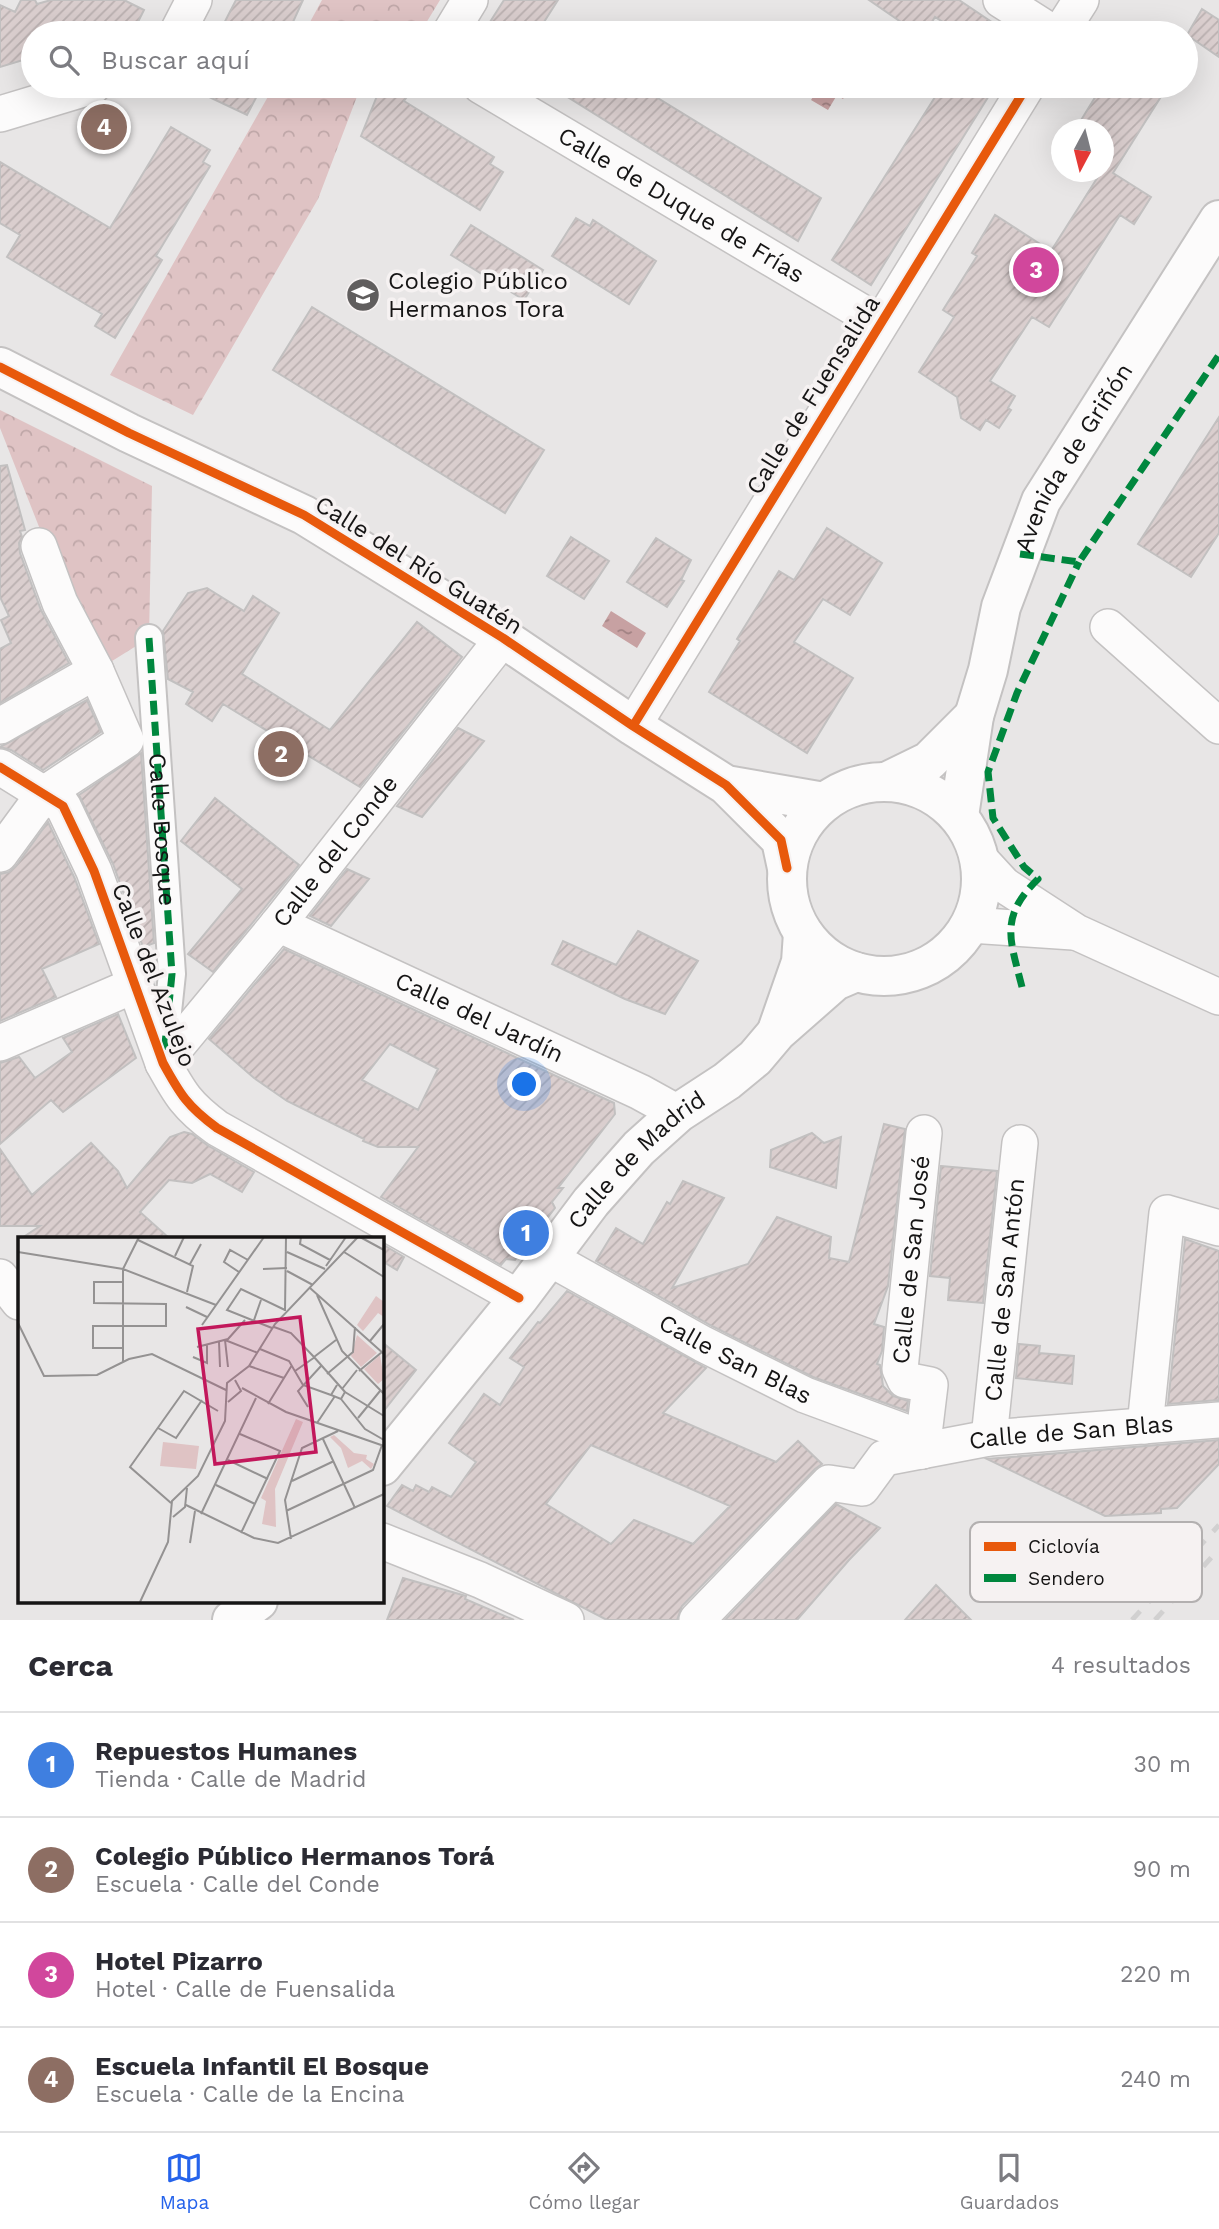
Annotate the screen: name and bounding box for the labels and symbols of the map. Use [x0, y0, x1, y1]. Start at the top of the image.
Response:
pin: 4 [81, 101, 127, 153]
north arrow [1051, 119, 1114, 182]
street label: Calle de Duque de Frías [553, 121, 809, 289]
pin: 3 [1013, 244, 1059, 296]
place label: Colegio Público Hermanos Tora [388, 267, 568, 323]
school or university icon: Colegio Público Hermanos Tora [344, 276, 382, 314]
street label: Calle de Fuensalida [740, 290, 886, 500]
street label: Avenida de Griñón [1009, 358, 1138, 556]
street label: Calle del Río Guatén [310, 490, 528, 640]
pin: 2 [258, 728, 304, 780]
street label: Calle Bosque [143, 752, 181, 907]
street label: Calle del Conde [267, 770, 403, 933]
street label: Calle del Azulejo [106, 879, 202, 1071]
street label: Calle del Jardín [391, 966, 568, 1069]
your location [507, 1067, 541, 1101]
street label: Calle de Madrid [562, 1085, 710, 1234]
street label: Calle de San José [887, 1154, 936, 1365]
street label: Calle de San Antón [979, 1177, 1030, 1403]
pin: 1 [503, 1207, 549, 1259]
inset map [18, 1237, 383, 1602]
street label: Calle San Blas [654, 1308, 816, 1410]
street label: Calle de San Blas [967, 1410, 1174, 1456]
legend [970, 1522, 1202, 1602]
text: Ciclovía [1028, 1535, 1100, 1558]
text: Sendero [1028, 1567, 1105, 1590]

